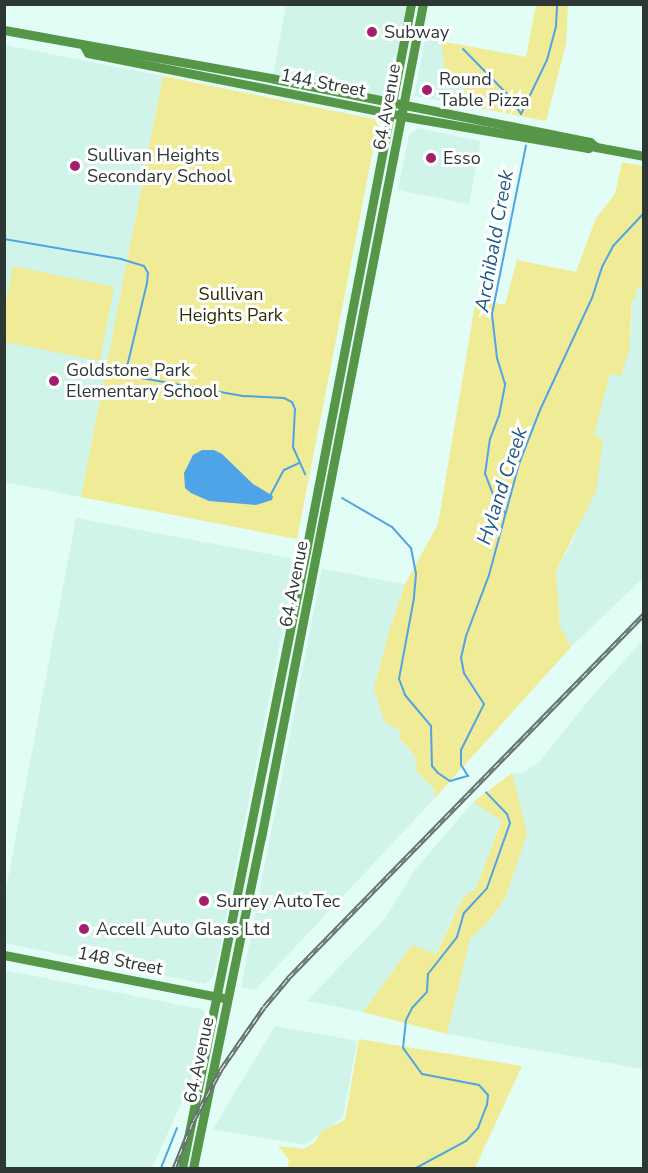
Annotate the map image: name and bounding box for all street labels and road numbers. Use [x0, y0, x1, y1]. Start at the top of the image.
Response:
street label: 64 Avenue [369, 62, 405, 152]
street label: 144 Street [279, 64, 367, 102]
street label: 64 Avenue [275, 539, 313, 629]
street label: 148 Street [76, 942, 164, 980]
street label: 64 Avenue [179, 1015, 219, 1105]

